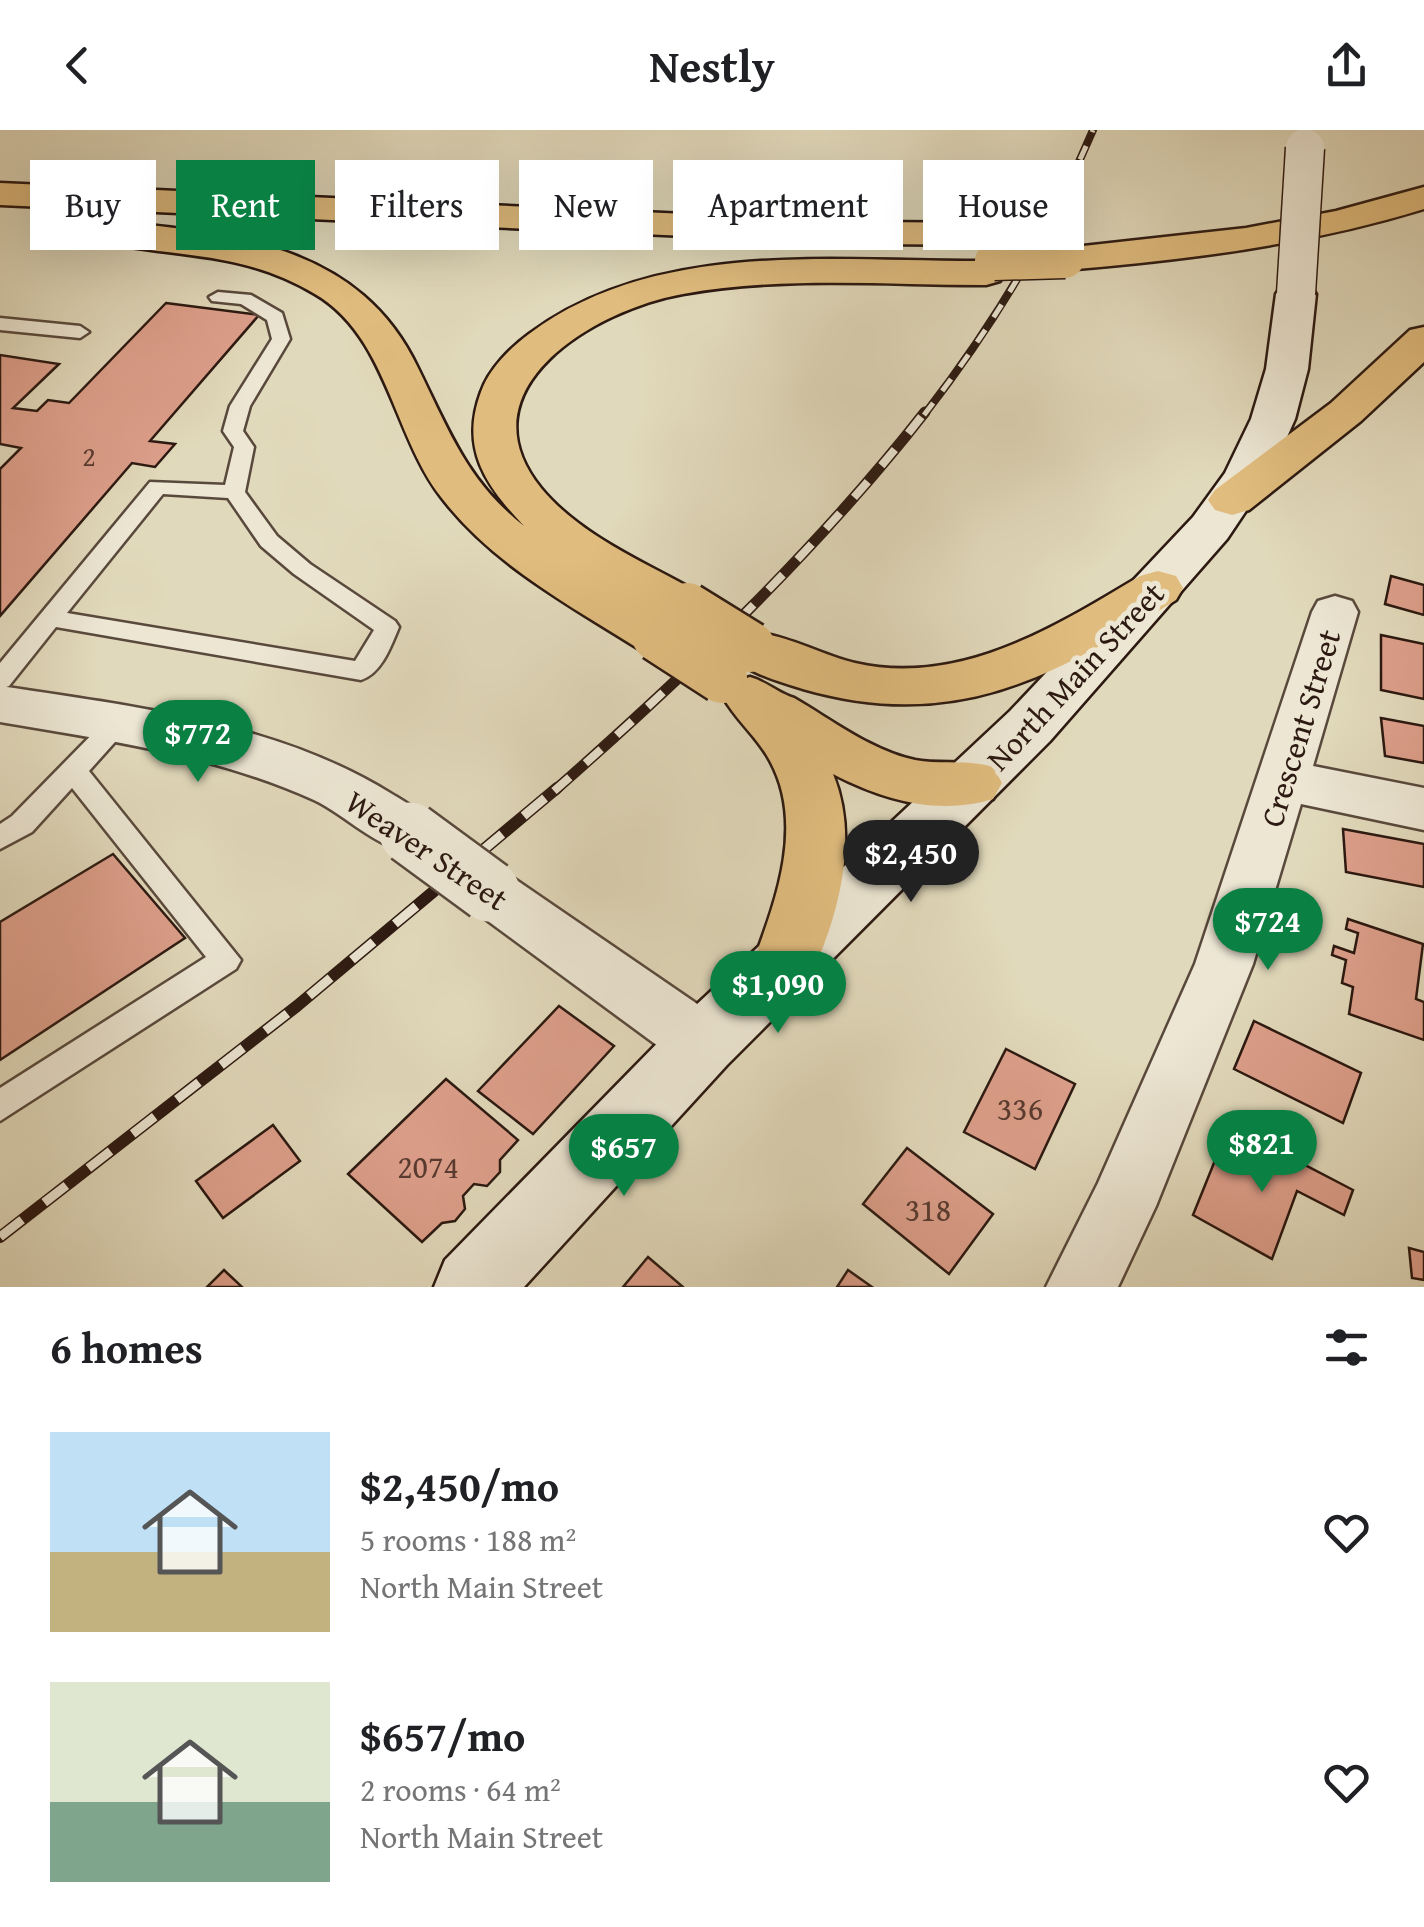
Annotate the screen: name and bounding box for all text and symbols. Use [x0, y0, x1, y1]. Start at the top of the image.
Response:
text: Nestly [649, 33, 775, 98]
icon: back [50, 38, 105, 93]
icon: share [1319, 38, 1374, 93]
chip: Buy [30, 160, 156, 250]
chip: Rent [176, 160, 315, 250]
chip: Filters [335, 160, 499, 250]
chip: New [519, 160, 653, 250]
chip: Apartment [673, 160, 903, 250]
chip: House [923, 160, 1084, 250]
house number: 2 [82, 435, 96, 476]
street label: North Main Street [975, 571, 1175, 781]
street label: Crescent Street [1248, 623, 1352, 833]
pin: $772 [139, 700, 257, 785]
text: $772 [165, 709, 231, 756]
street label: Weaver Street [336, 778, 518, 922]
pin: $2,450 [830, 820, 992, 905]
text: $2,450 [865, 829, 957, 876]
pin: $724 [1209, 888, 1327, 973]
text: $724 [1235, 897, 1301, 944]
pin: $1,090 [697, 951, 859, 1036]
text: $1,090 [732, 960, 824, 1007]
house number: 336 [997, 1085, 1043, 1132]
pin: $821 [1203, 1110, 1321, 1195]
pin: $657 [565, 1114, 683, 1199]
text: $821 [1229, 1119, 1295, 1166]
text: $657 [591, 1123, 657, 1170]
house number: 2074 [397, 1143, 459, 1190]
house number: 318 [905, 1186, 951, 1233]
text: 6 homes [50, 1317, 203, 1378]
icon: filters [1319, 1320, 1374, 1375]
text: $2,450/mo [360, 1455, 559, 1516]
icon: home [130, 1472, 250, 1592]
icon: heart [1319, 1505, 1374, 1560]
text: 5 rooms · 188 m² [360, 1516, 576, 1563]
text: North Main Street [360, 1563, 603, 1610]
text: $657/mo [360, 1705, 525, 1766]
icon: home [130, 1722, 250, 1842]
icon: heart [1319, 1755, 1374, 1810]
text: 2 rooms · 64 m² [360, 1766, 561, 1813]
text: North Main Street [360, 1813, 603, 1860]

